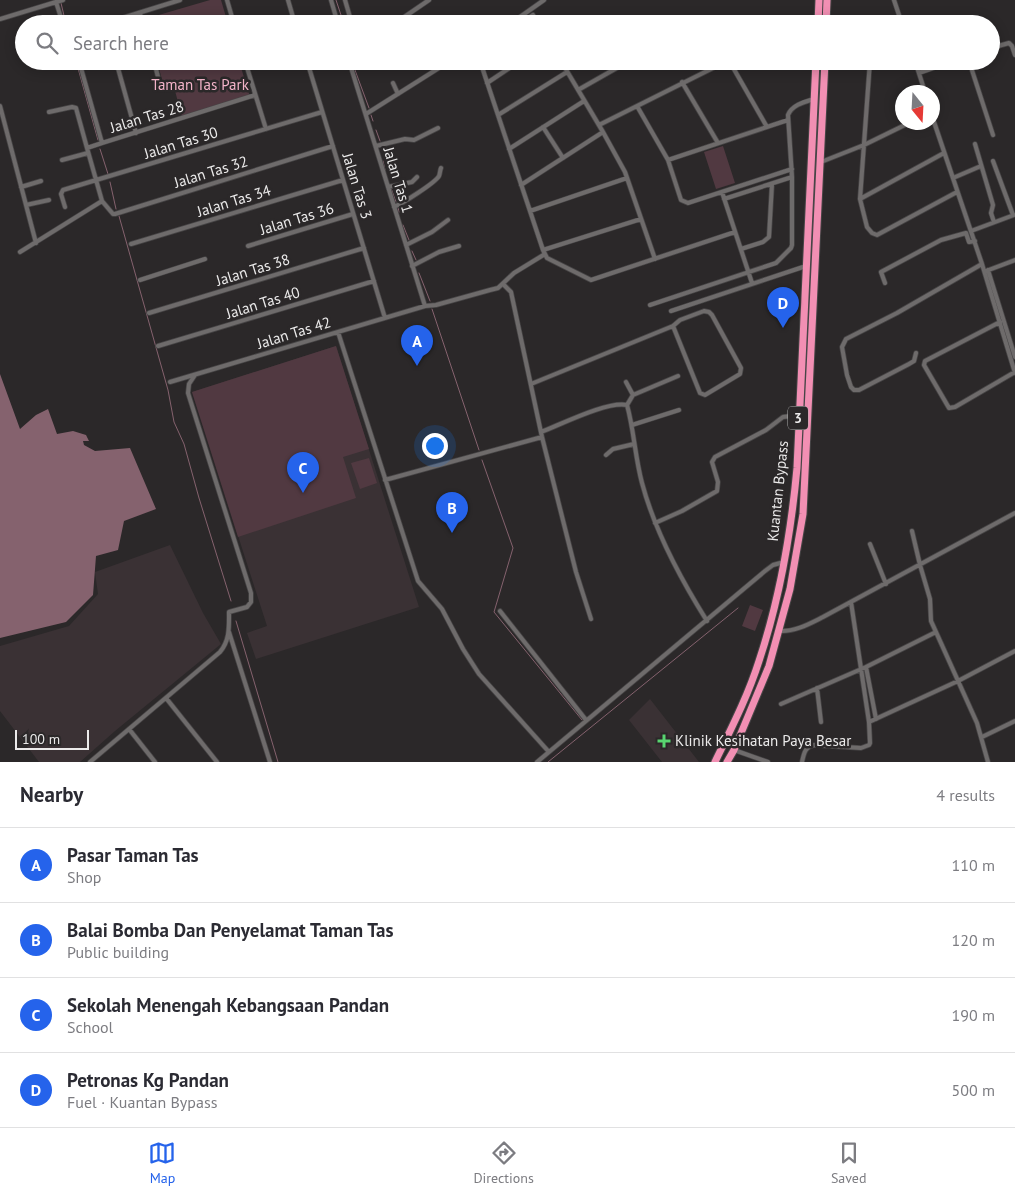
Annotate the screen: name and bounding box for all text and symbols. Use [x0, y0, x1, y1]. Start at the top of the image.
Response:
search box [15, 15, 1000, 70]
icon: search [33, 29, 61, 57]
text: Search here [73, 31, 169, 55]
park label: Taman Tas Park [151, 75, 250, 94]
north arrow [895, 85, 940, 130]
street label: Jalan Tas 28 [107, 96, 186, 137]
street label: Jalan Tas 30 [141, 122, 220, 163]
street label: Jalan Tas 1 [379, 144, 418, 215]
street label: Jalan Tas 3 [338, 150, 377, 221]
street label: Jalan Tas 32 [171, 151, 250, 192]
street label: Jalan Tas 34 [194, 180, 273, 221]
street label: Jalan Tas 36 [257, 198, 336, 239]
street label: Jalan Tas 38 [213, 249, 292, 290]
street label: Jalan Tas 40 [223, 282, 302, 323]
pin: D [767, 287, 799, 328]
street label: Jalan Tas 42 [254, 312, 333, 353]
pin: A [401, 325, 433, 366]
road number: 3 [788, 406, 808, 429]
your location [422, 433, 448, 459]
street label: Kuantan Bypass [763, 440, 792, 542]
pin: C [287, 452, 319, 493]
pin: B [436, 492, 468, 533]
scale bar [15, 727, 89, 750]
text: 100 m [22, 730, 60, 748]
place label: Klinik Kesihatan Paya Besar [675, 731, 851, 750]
marker: Klinik Kesihatan Paya Besar [657, 734, 671, 748]
text: Nearby [20, 781, 83, 808]
text: 4 results [936, 785, 995, 805]
text: Pasar Taman Tas [67, 843, 199, 867]
text: A [31, 855, 41, 875]
text: 110 m [952, 855, 995, 875]
text: Shop [67, 867, 101, 887]
text: Balai Bomba Dan Penyelamat Taman Tas [67, 918, 394, 942]
text: B [31, 930, 41, 950]
text: 120 m [952, 930, 995, 950]
text: Public building [67, 942, 169, 962]
text: Sekolah Menengah Kebangsaan Pandan [67, 993, 389, 1017]
text: C [32, 1005, 40, 1025]
text: 190 m [952, 1005, 995, 1025]
text: School [67, 1017, 113, 1037]
text: Petronas Kg Pandan [67, 1068, 229, 1092]
text: D [31, 1080, 41, 1100]
text: 500 m [952, 1080, 995, 1100]
text: Fuel · Kuantan Bypass [67, 1092, 217, 1112]
tab: Map [148, 1139, 176, 1187]
tab: Directions [473, 1139, 534, 1187]
tab: Saved [831, 1139, 867, 1187]

